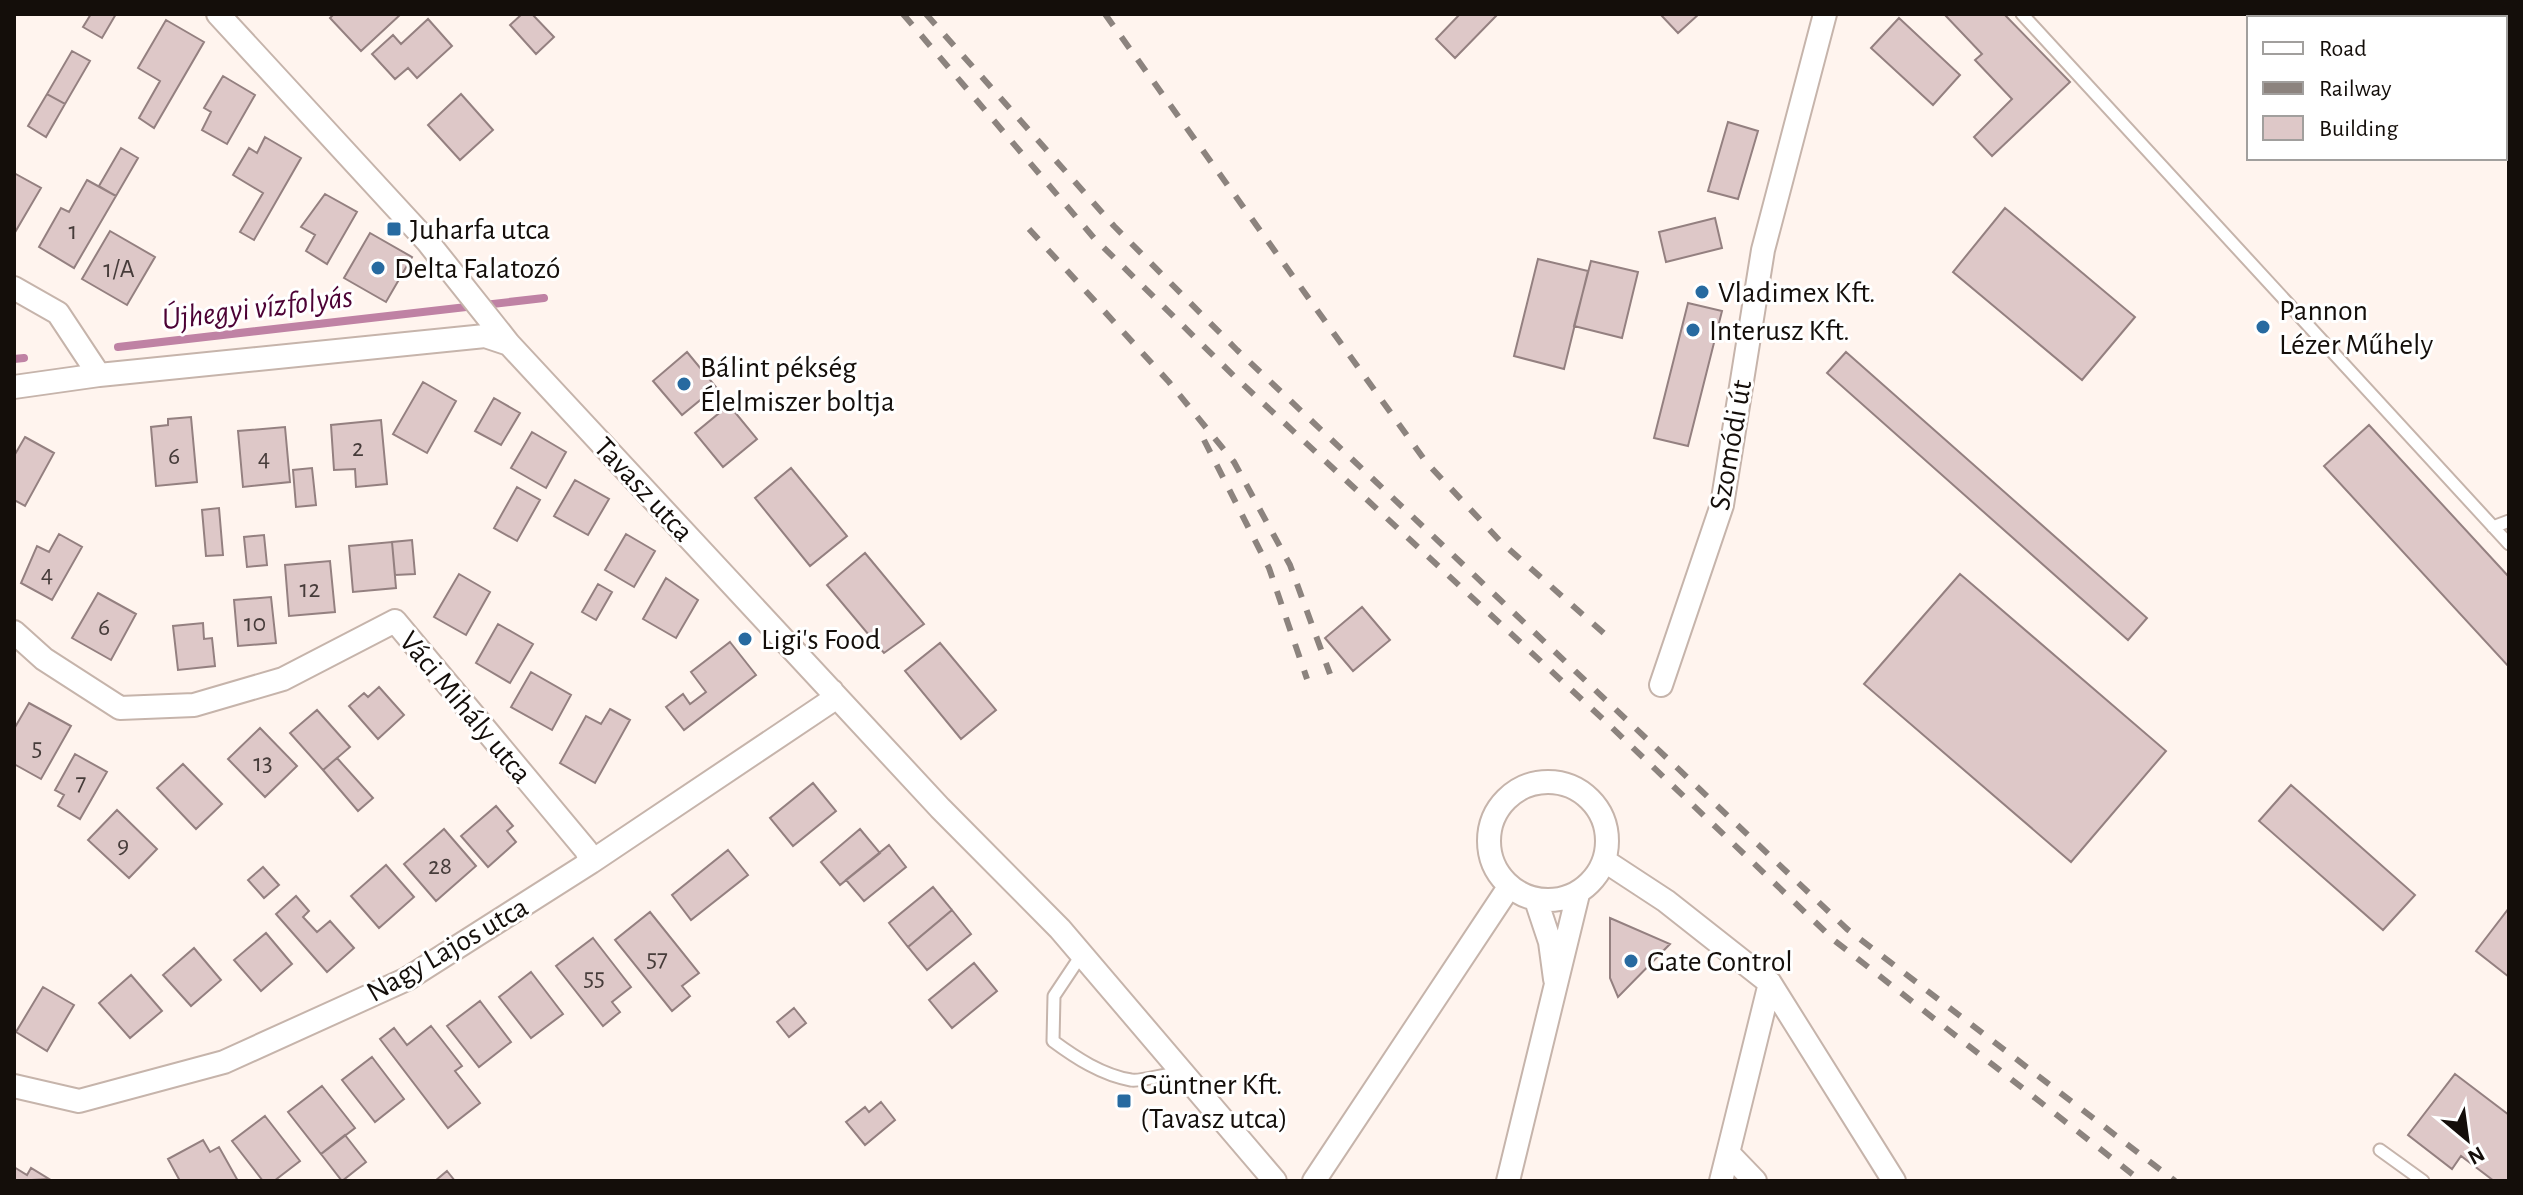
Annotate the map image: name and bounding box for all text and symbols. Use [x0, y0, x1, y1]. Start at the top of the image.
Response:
legend [2247, 16, 2507, 160]
text: Road [2319, 37, 2367, 61]
text: Railway [2319, 77, 2391, 101]
text: Building [2319, 117, 2398, 141]
place label: Juharfa utca [410, 215, 550, 245]
house number: 1 [69, 218, 77, 244]
marker: Juharfa utca [385, 220, 403, 238]
place label: Delta Falatozó [394, 254, 560, 284]
house number: 1/A [103, 256, 135, 282]
marker: Delta Falatozó [369, 259, 387, 277]
water label: Újhegyi vízfolyás [160, 277, 354, 336]
place label: Vladimex Kft. [1718, 278, 1876, 308]
marker: Vladimex Kft. [1693, 283, 1711, 301]
place label: Pannon Lézer Műhely [2279, 296, 2433, 360]
place label: Interusz Kft. [1709, 316, 1850, 346]
marker: Pannon Lézer Műhely [2254, 318, 2272, 336]
marker: Interusz Kft. [1684, 321, 1702, 339]
place label: Bálint pékség Élelmiszer boltja [700, 353, 895, 417]
marker: Bálint pékség Élelmiszer boltja [675, 375, 693, 393]
street label: Szomódi út [1705, 377, 1757, 513]
street label: Tavasz utca [588, 432, 699, 548]
house number: 2 [352, 435, 364, 461]
house number: 6 [168, 443, 180, 469]
house number: 4 [258, 445, 270, 471]
house number: 4 [41, 561, 53, 587]
house number: 12 [300, 576, 321, 602]
house number: 10 [244, 610, 266, 636]
house number: 6 [98, 614, 110, 640]
place label: Ligi's Food [761, 625, 881, 655]
street label: Váci Mihály utca [393, 626, 537, 789]
marker: Ligi's Food [736, 630, 754, 648]
house number: 5 [32, 734, 42, 760]
house number: 13 [253, 750, 273, 776]
house number: 7 [76, 769, 87, 795]
house number: 9 [117, 832, 129, 858]
house number: 28 [428, 853, 452, 879]
street label: Nagy Lajos utca [362, 892, 533, 1008]
house number: 57 [646, 945, 668, 971]
place label: Gate Control [1647, 947, 1793, 977]
marker: Gate Control [1622, 952, 1640, 970]
house number: 55 [583, 964, 605, 990]
place label: Güntner Kft. (Tavasz utca) [1140, 1070, 1288, 1134]
marker: Güntner Kft. (Tavasz utca) [1115, 1092, 1133, 1110]
north arrow [2427, 1099, 2507, 1179]
text: N [2464, 1142, 2488, 1169]

